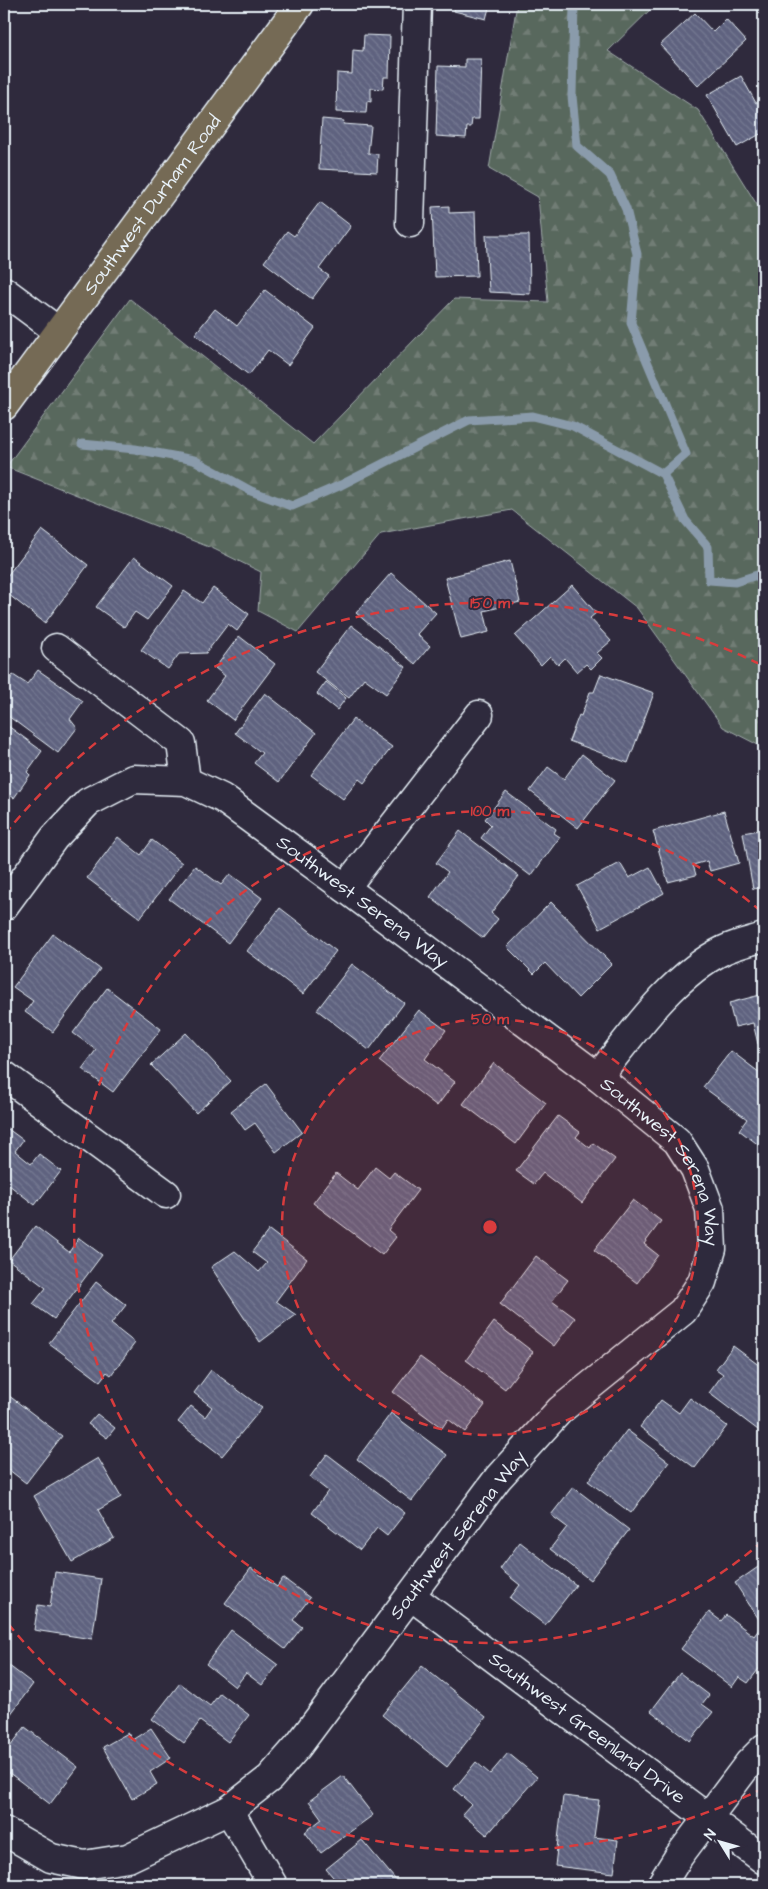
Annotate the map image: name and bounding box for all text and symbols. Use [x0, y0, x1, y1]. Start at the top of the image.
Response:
street label: Southwest Durham Road [77, 109, 228, 300]
text: 150 m [470, 593, 510, 614]
text: 100 m [471, 801, 510, 822]
street label: Southwest Serena Way [271, 829, 455, 976]
text: 50 m [471, 1009, 509, 1030]
street label: Southwest Serena Way [594, 1071, 725, 1247]
centre of rings [481, 1218, 499, 1236]
street label: Southwest Serena Way [383, 1444, 534, 1626]
street label: Southwest Greenland Drive [483, 1645, 691, 1810]
north arrow [696, 1816, 746, 1866]
text: N [700, 1825, 721, 1844]

